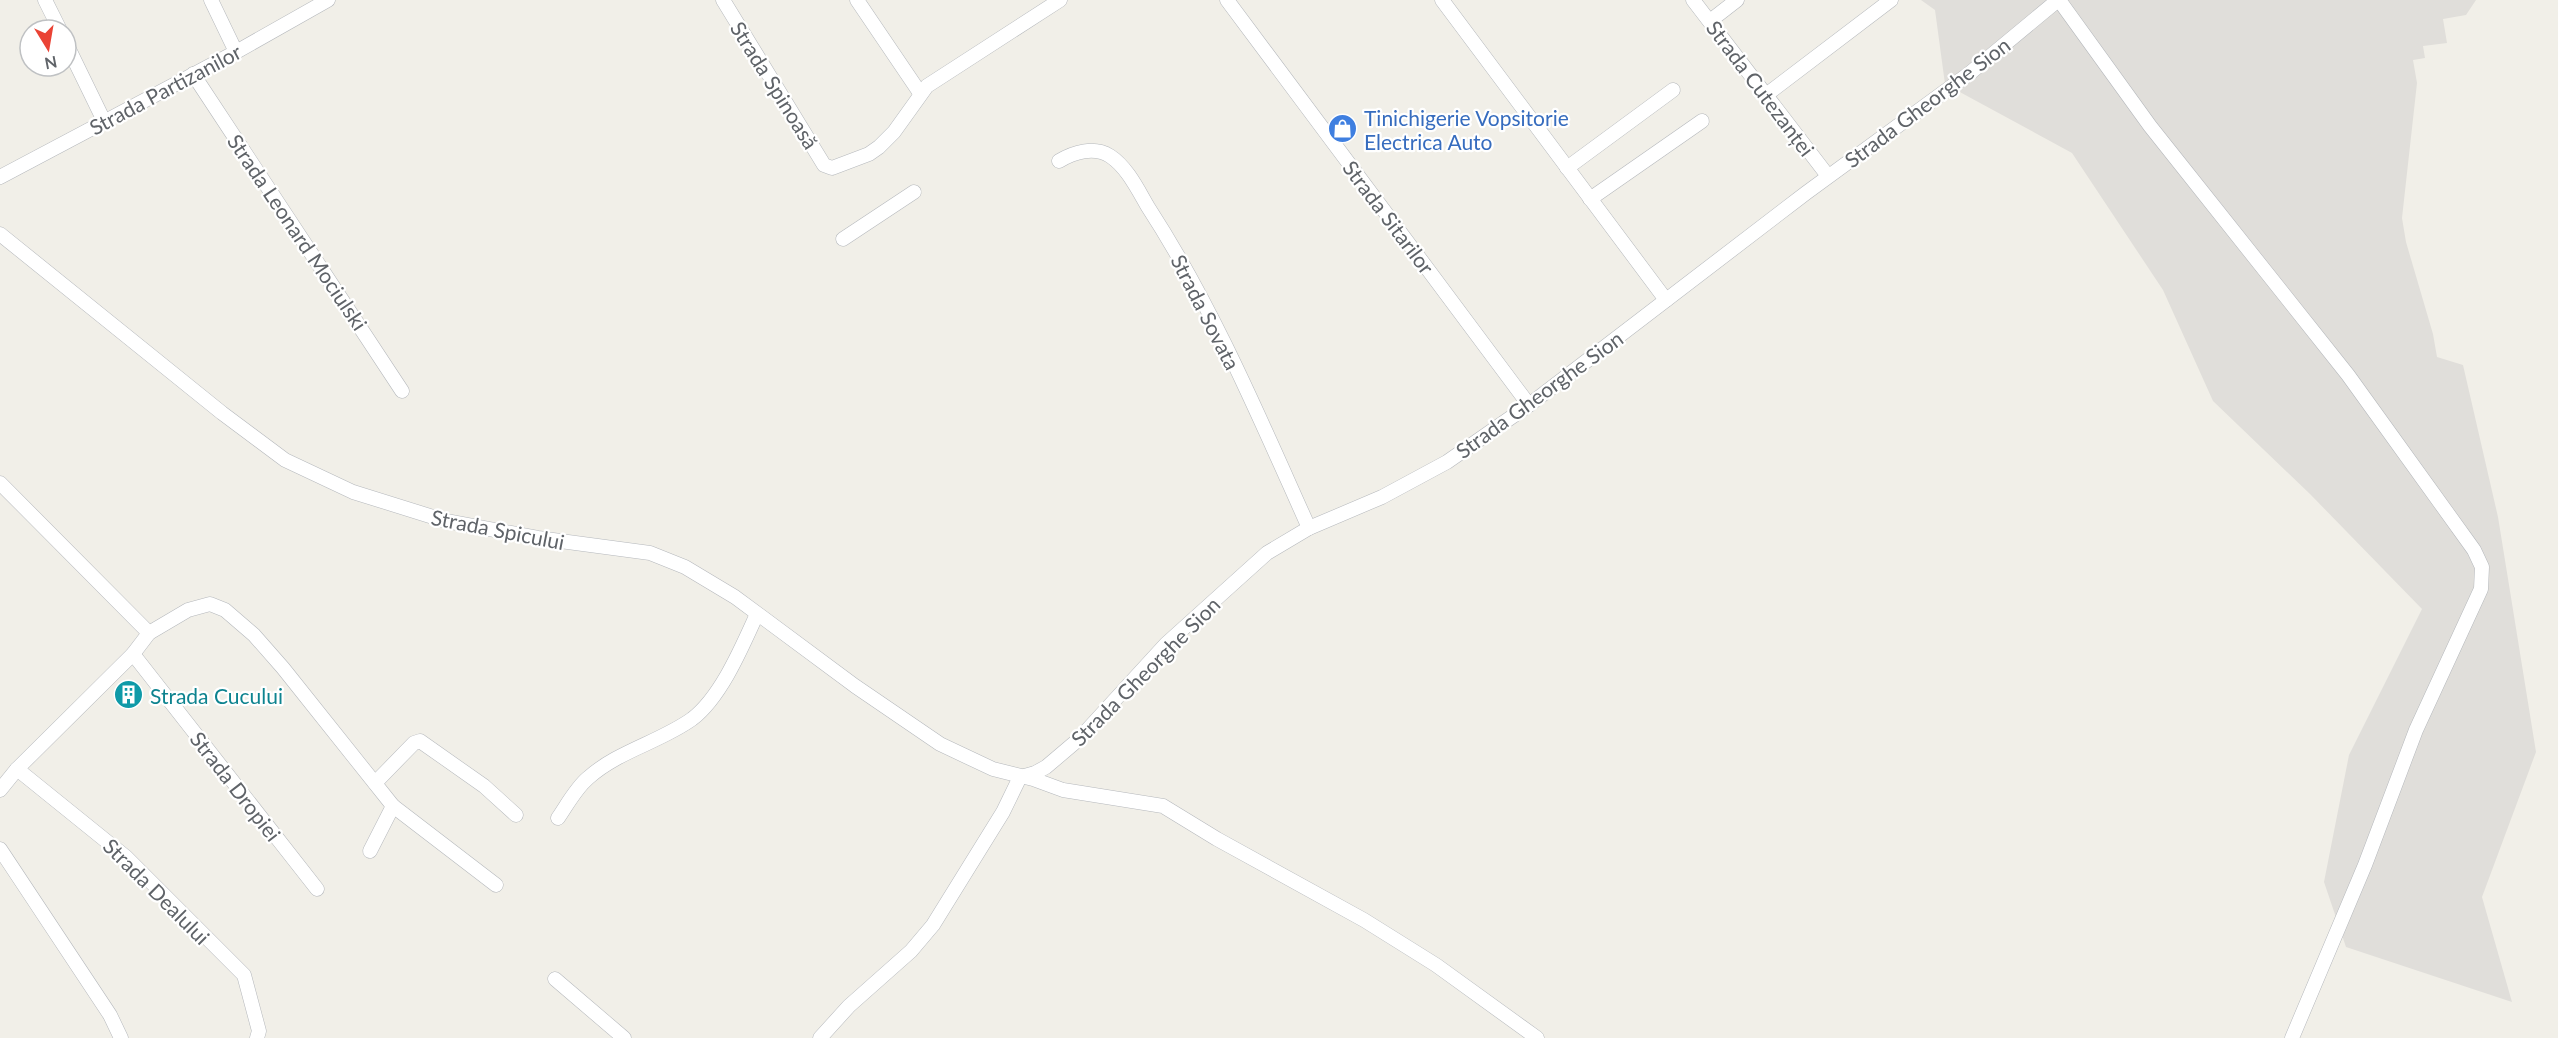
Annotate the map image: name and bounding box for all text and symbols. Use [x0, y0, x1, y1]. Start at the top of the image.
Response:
street label: Strada Cutezanței [1702, 15, 1820, 161]
street label: Strada Spinoasă [726, 17, 824, 153]
north arrow [18, 18, 78, 78]
street label: Strada Gheorghe Sion [1839, 32, 2015, 172]
street label: Strada Partizanilor [85, 38, 246, 140]
text: N [43, 53, 59, 74]
place label: Tinichigerie Vopsitorie Electrica Auto [1364, 105, 1569, 154]
shop icon: Tinichigerie Vopsitorie Electrica Auto [1327, 113, 1359, 145]
street label: Strada Leonard Mociulski [223, 129, 373, 335]
street label: Strada Sitarilor [1338, 155, 1440, 279]
street label: Strada Sovata [1166, 250, 1246, 374]
street label: Strada Gheorghe Sion [1451, 325, 1627, 463]
street label: Strada Spicului [429, 504, 567, 554]
street label: Strada Gheorghe Sion [1065, 591, 1225, 751]
building icon: Strada Cucului [113, 679, 145, 711]
place label: Strada Cucului [150, 683, 283, 708]
street label: Strada Dropiei [186, 726, 286, 846]
street label: Strada Dealului [99, 833, 215, 949]

